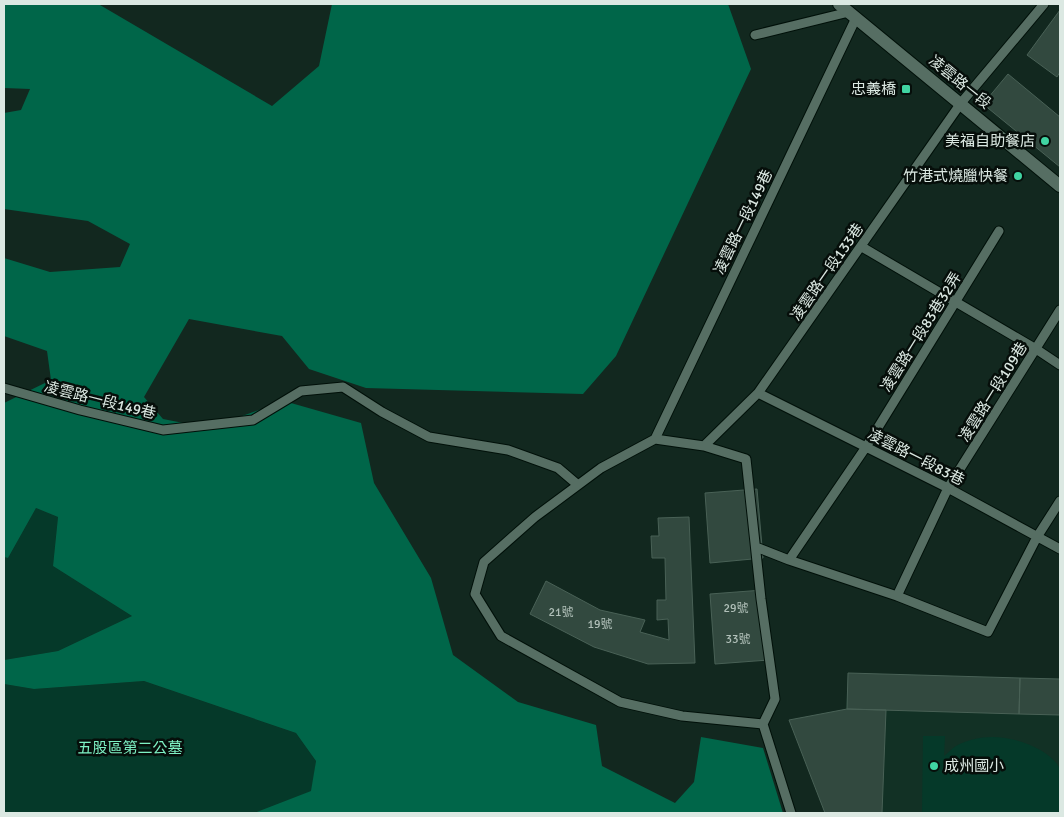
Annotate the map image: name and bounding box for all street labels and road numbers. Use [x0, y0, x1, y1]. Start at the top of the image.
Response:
street label: 凌雲路一段 [925, 51, 995, 113]
street label: 凌雲路一段149巷 [710, 167, 776, 277]
street label: 凌雲路一段133巷 [787, 220, 867, 324]
street label: 凌雲路一段83巷32弄 [877, 269, 965, 395]
street label: 凌雲路一段109巷 [955, 339, 1031, 445]
street label: 凌雲路一段149巷 [42, 377, 158, 423]
street label: 凌雲路一段83巷 [865, 425, 967, 489]

